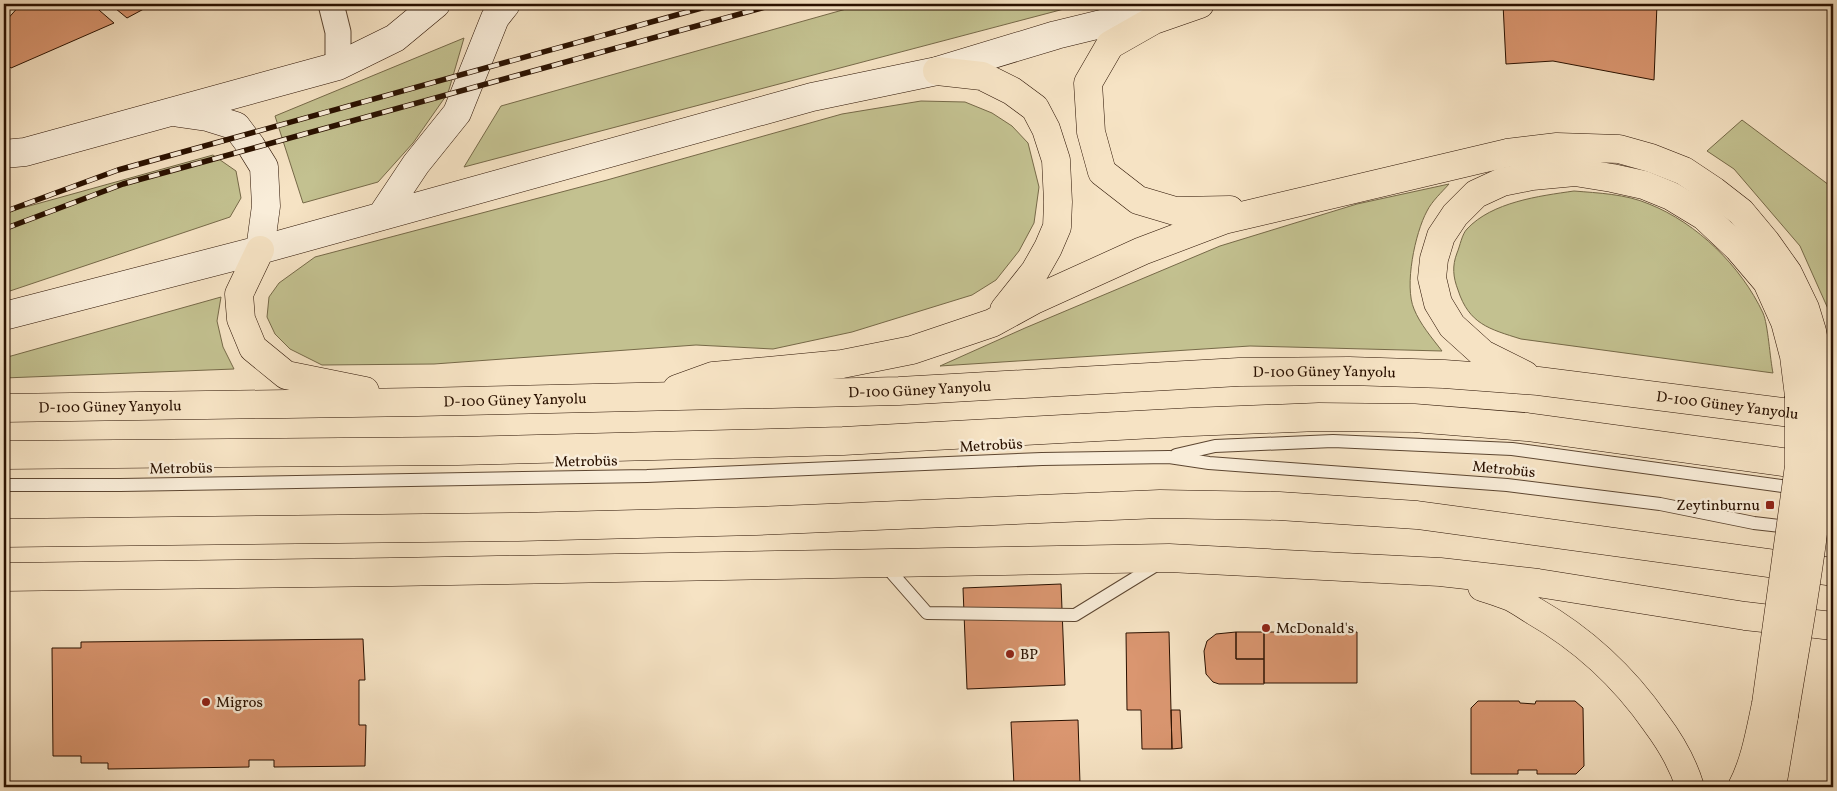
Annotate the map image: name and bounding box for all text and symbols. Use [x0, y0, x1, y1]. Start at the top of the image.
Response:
street label: D-100 Güney Yanyolu [1253, 362, 1396, 384]
street label: D-100 Güney Yanyolu [848, 377, 992, 404]
street label: D-100 Güney Yanyolu [1655, 387, 1800, 426]
street label: D-100 Güney Yanyolu [443, 389, 587, 413]
street label: D-100 Güney Yanyolu [38, 396, 182, 419]
street label: Metrobüs [959, 434, 1023, 459]
street label: Metrobüs [554, 451, 618, 474]
street label: Metrobüs [1471, 457, 1536, 484]
street label: Metrobüs [149, 458, 213, 481]
place label: Zeytinburnu [1676, 496, 1760, 517]
marker: Zeytinburnu [1764, 499, 1776, 511]
place label: McDonald's [1276, 619, 1354, 640]
marker: McDonald's [1260, 622, 1272, 634]
place label: BP [1020, 645, 1038, 666]
marker: BP [1004, 648, 1016, 660]
place label: Migros [216, 693, 263, 714]
marker: Migros [200, 696, 212, 708]

